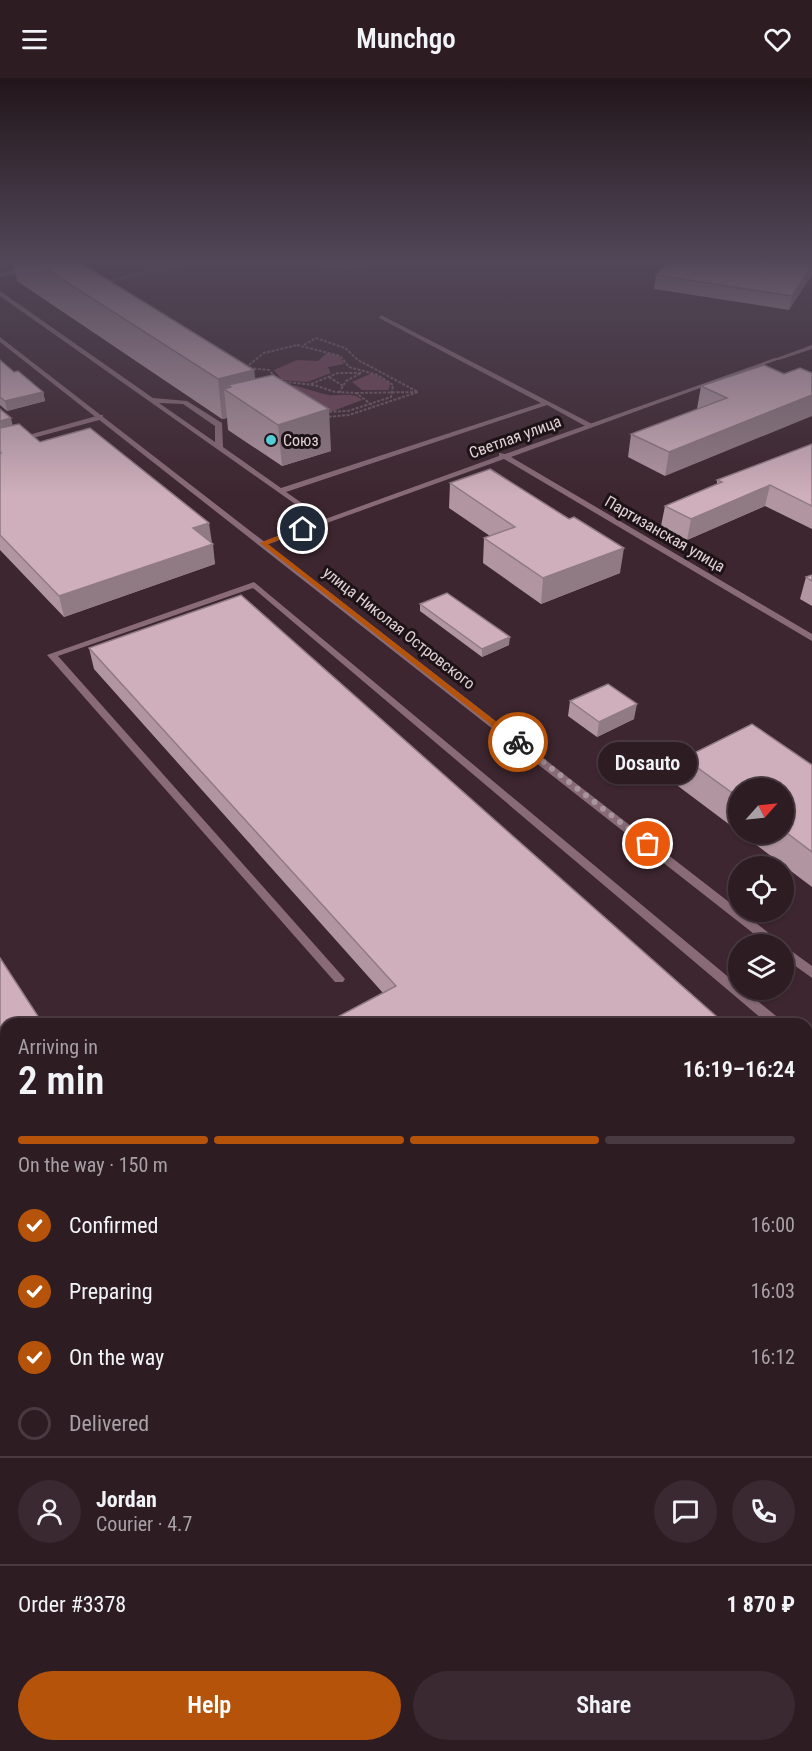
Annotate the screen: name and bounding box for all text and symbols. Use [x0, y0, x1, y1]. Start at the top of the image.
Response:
icon: menu [18, 23, 51, 56]
text: Munchgo [356, 23, 456, 55]
icon: heart [761, 23, 794, 56]
street label: Светлая улица [466, 412, 564, 462]
place label: Союз [283, 431, 319, 450]
marker: Союз [264, 433, 278, 447]
street label: Партизанская улица [602, 492, 728, 576]
pin [277, 503, 328, 554]
icon: home [286, 512, 319, 545]
street label: улица Николая Островского [319, 563, 479, 693]
courier [488, 712, 548, 772]
icon: bike [502, 726, 535, 759]
callout: Dosauto [598, 742, 698, 784]
text: Dosauto [615, 751, 680, 775]
north arrow [728, 778, 794, 844]
map controls [728, 778, 794, 1000]
pin [622, 818, 673, 869]
icon: bag [631, 827, 664, 860]
button: locate [728, 856, 794, 922]
button: layers [728, 934, 794, 1000]
text: Arriving in [18, 1035, 98, 1059]
text: 16:19–16:24 [683, 1057, 795, 1082]
text: 2 min [18, 1058, 104, 1104]
text: On the way · 150 m [18, 1153, 168, 1177]
icon: check [18, 1209, 51, 1242]
text: Confirmed [69, 1213, 158, 1238]
text: 16:00 [751, 1213, 795, 1237]
icon: check [18, 1275, 51, 1308]
text: Preparing [69, 1279, 153, 1304]
text: 16:03 [751, 1279, 795, 1303]
icon: check [18, 1341, 51, 1374]
text: On the way [69, 1345, 164, 1370]
text: 16:12 [751, 1345, 795, 1369]
text: Delivered [69, 1411, 149, 1436]
button: person [18, 1480, 81, 1543]
button: chat [654, 1480, 717, 1543]
button: phone [732, 1480, 795, 1543]
text: Jordan [96, 1487, 157, 1512]
text: Courier · 4.7 [96, 1512, 192, 1536]
text: Order #3378 [18, 1592, 126, 1617]
text: 1 870 ₽ [727, 1592, 795, 1617]
button: Help [18, 1671, 401, 1740]
button: Share [413, 1671, 795, 1740]

